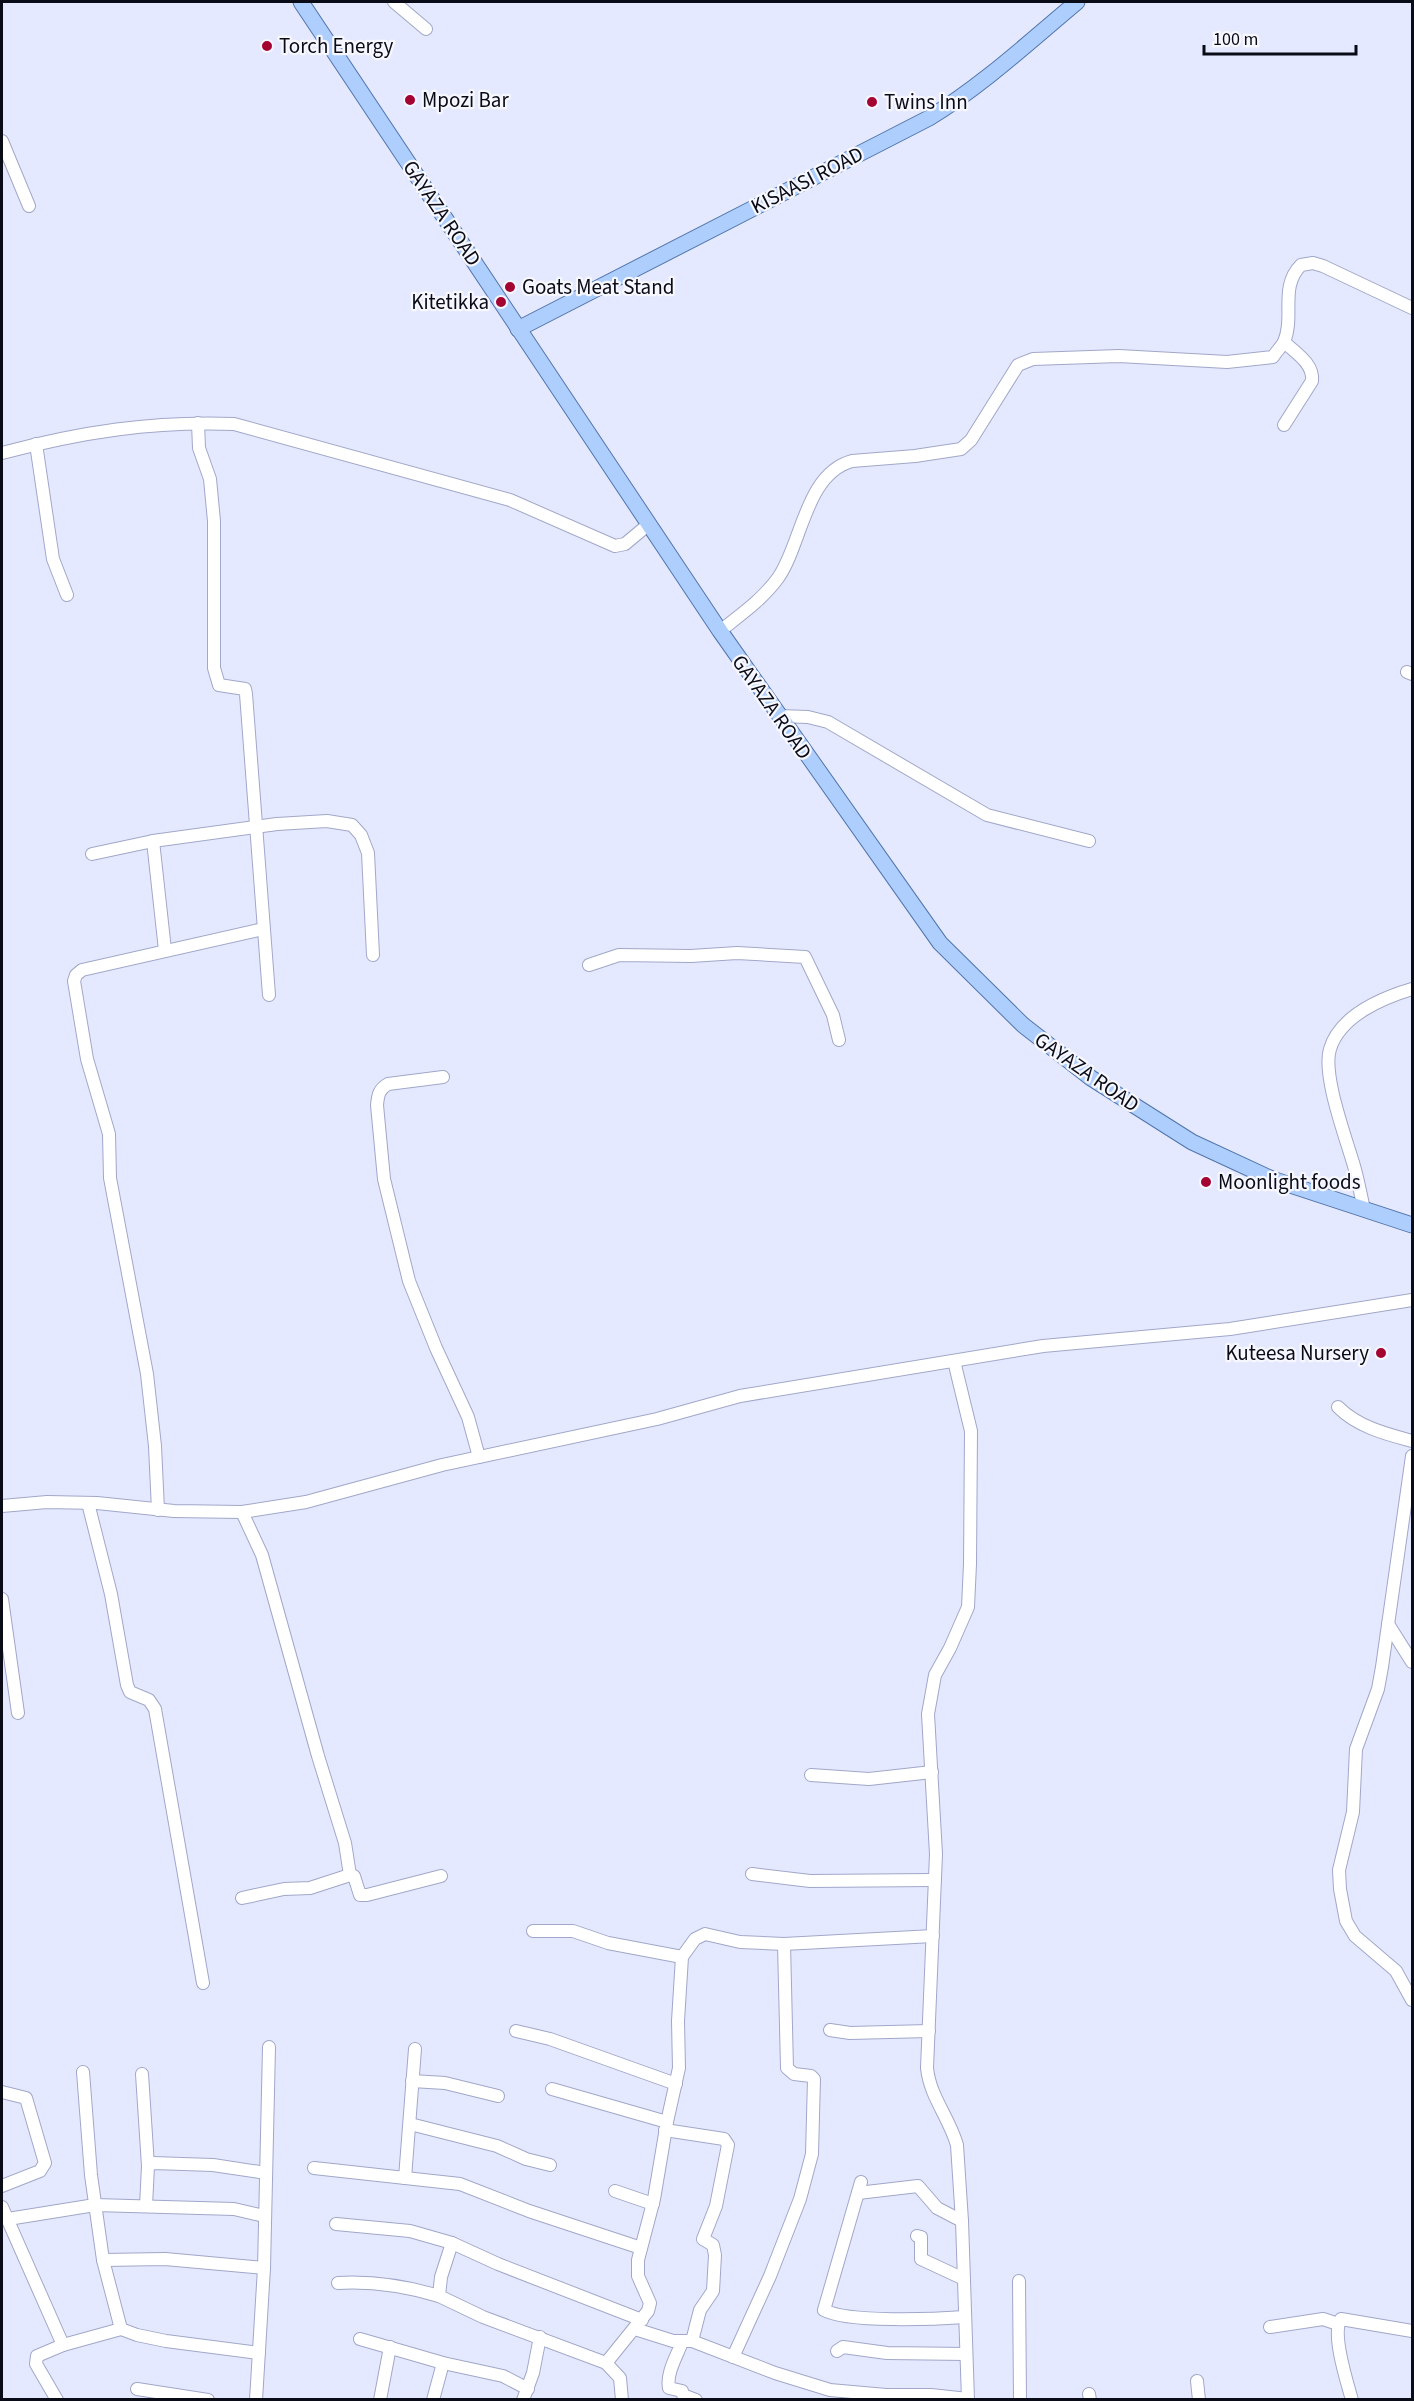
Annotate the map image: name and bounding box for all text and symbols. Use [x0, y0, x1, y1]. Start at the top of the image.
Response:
scale bar [1204, 18, 1356, 56]
text: 100 m [1213, 27, 1258, 52]
place label: Torch Energy [279, 31, 393, 61]
marker: Torch Energy [260, 39, 274, 53]
place label: Mpozi Bar [422, 85, 509, 115]
place label: Twins Inn [884, 87, 968, 117]
marker: Mpozi Bar [403, 93, 417, 107]
marker: Twins Inn [865, 95, 879, 109]
street label: KISAASI ROAD [746, 139, 868, 221]
street label: GAYAZA ROAD [396, 154, 488, 272]
place label: Goats Meat Stand [522, 272, 674, 302]
marker: Goats Meat Stand [503, 280, 517, 294]
place label: Kitetikka [411, 287, 489, 317]
marker: Kitetikka [494, 295, 508, 309]
street label: GAYAZA ROAD [725, 649, 819, 765]
street label: GAYAZA ROAD [1029, 1025, 1145, 1119]
place label: Moonlight foods [1218, 1167, 1361, 1197]
marker: Moonlight foods [1199, 1175, 1213, 1189]
place label: Kuteesa Nursery [1225, 1338, 1369, 1368]
marker: Kuteesa Nursery [1374, 1346, 1388, 1360]

